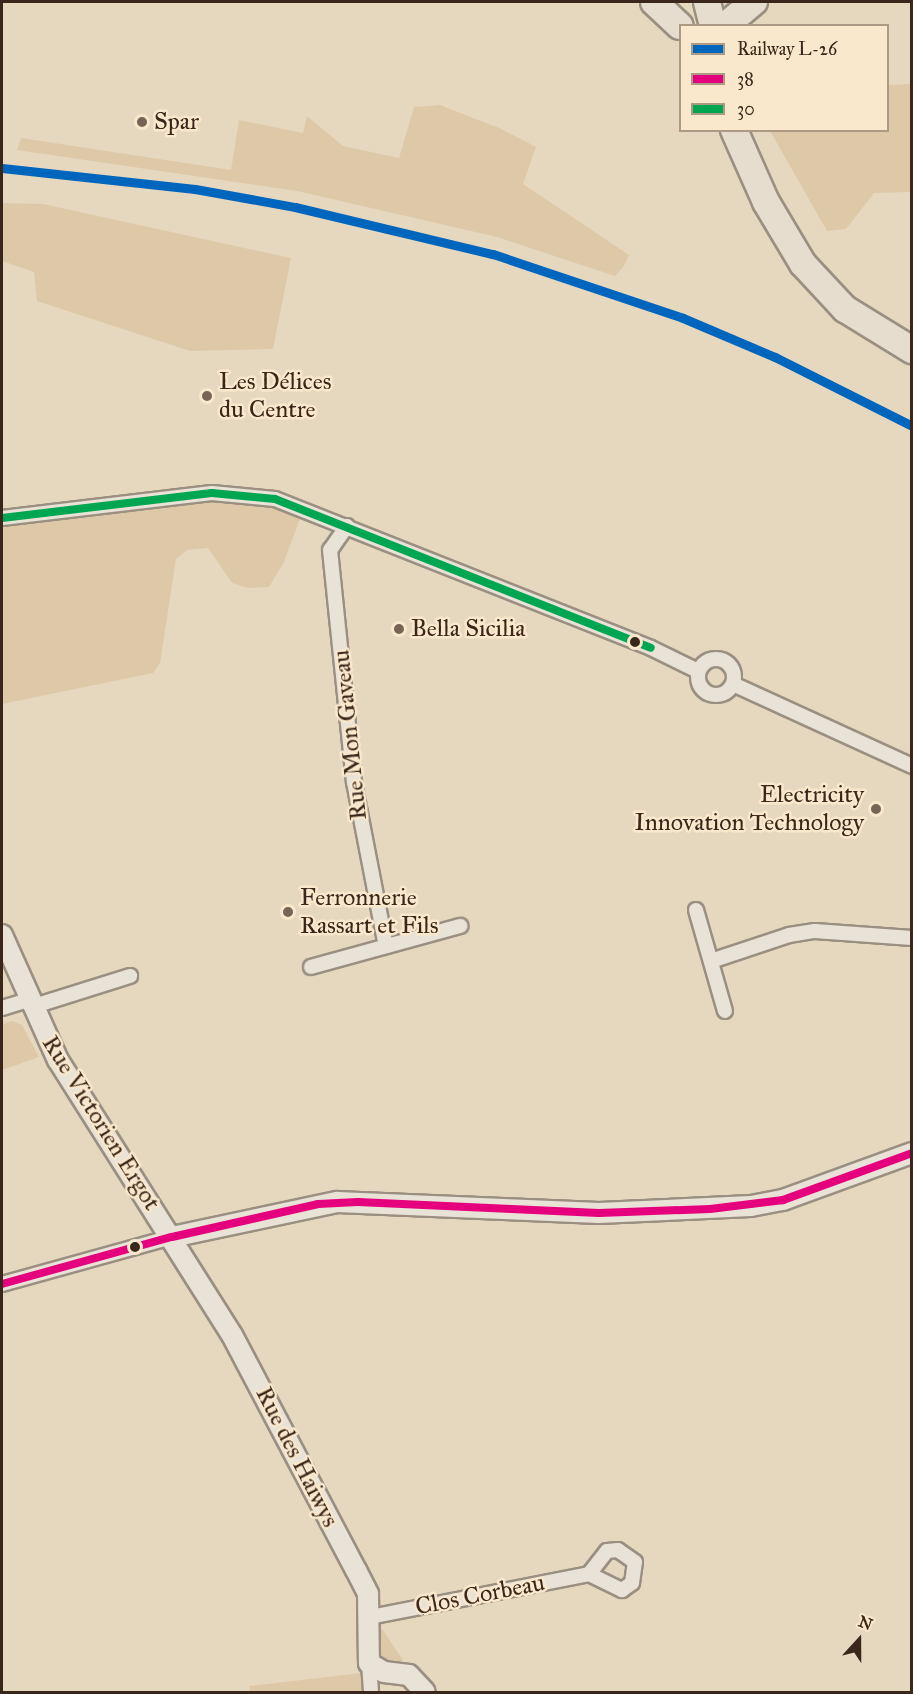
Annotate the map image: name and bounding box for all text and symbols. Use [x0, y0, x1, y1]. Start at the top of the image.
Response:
legend [679, 24, 889, 132]
text: Railway L-26 [737, 38, 837, 60]
text: 38 [737, 68, 754, 90]
text: 30 [737, 98, 755, 120]
place label: Spar [154, 108, 199, 136]
marker: Spar [135, 115, 149, 129]
place label: Les Délices du Centre [219, 368, 331, 424]
marker: Les Délices du Centre [200, 389, 214, 403]
place label: Bella Sicilia [411, 615, 525, 643]
marker: Bella Sicilia [392, 622, 406, 636]
unlabelled marker [629, 636, 641, 648]
street label: Rue Mon Gaveau [327, 648, 373, 822]
place label: Electricity Innovation Technology [634, 781, 864, 837]
marker: Electricity Innovation Technology [869, 802, 883, 816]
place label: Ferronnerie Rassart et Fils [300, 884, 439, 940]
marker: Ferronnerie Rassart et Fils [281, 905, 295, 919]
street label: Rue Victorien Ergot [36, 1030, 166, 1216]
unlabelled marker [129, 1241, 141, 1253]
street label: Rue des Haiwys [249, 1382, 345, 1532]
street label: Clos Corbeau [413, 1568, 547, 1622]
north arrow [829, 1610, 889, 1670]
text: N [856, 1611, 875, 1634]

